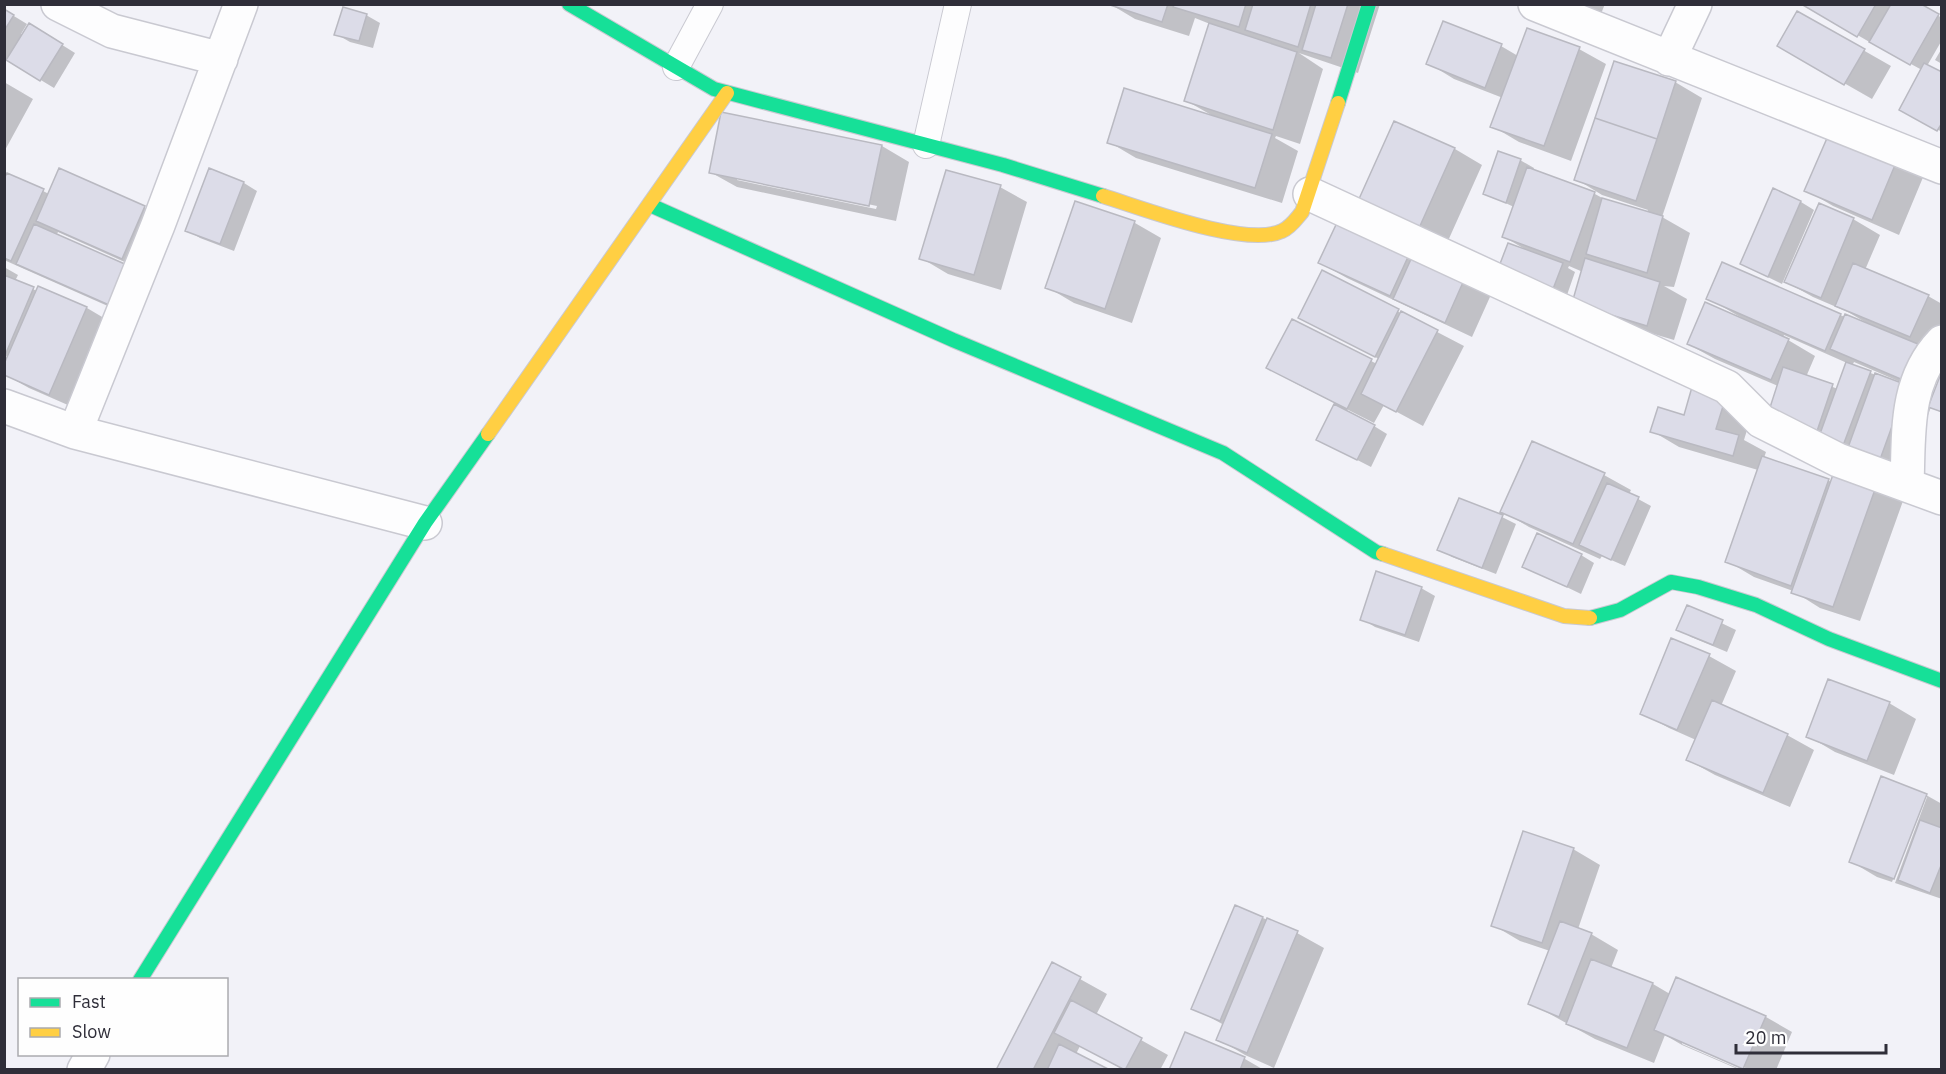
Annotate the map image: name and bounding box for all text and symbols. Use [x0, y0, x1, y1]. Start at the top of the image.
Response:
legend [18, 978, 228, 1056]
text: Fast [72, 990, 106, 1013]
scale bar [1736, 1017, 1886, 1055]
text: Slow [72, 1020, 111, 1043]
text: 20 m [1745, 1026, 1787, 1049]

